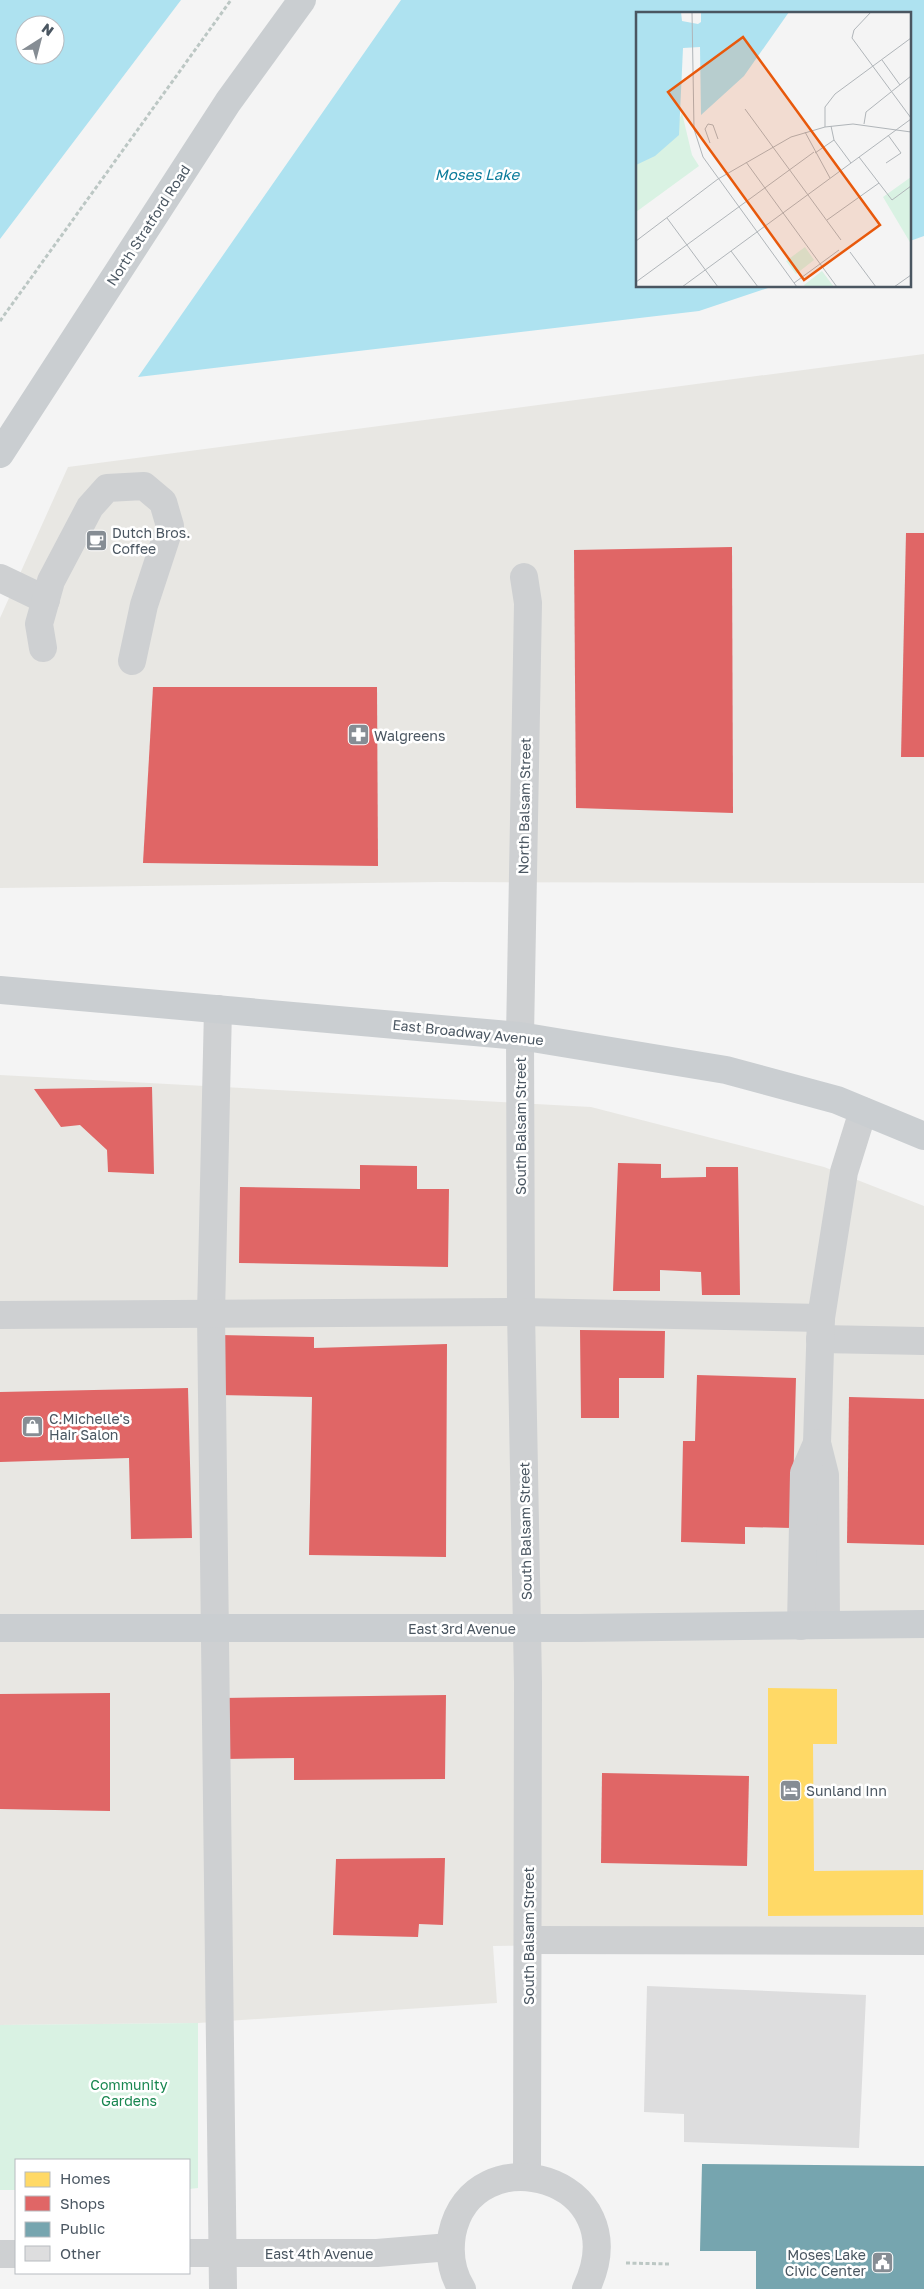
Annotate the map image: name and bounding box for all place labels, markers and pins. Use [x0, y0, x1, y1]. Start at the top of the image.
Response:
place label: Dutch Bros. Coffee [112, 524, 190, 557]
cafe icon: Dutch Bros. Coffee [84, 528, 108, 552]
pharmacy icon: Walgreens [346, 723, 370, 747]
place label: Walgreens [374, 727, 445, 744]
place label: C.Michelle's Hair Salon [49, 1410, 130, 1443]
shop icon: C.Michelle's Hair Salon [21, 1414, 45, 1438]
hotel icon: Sunland Inn [778, 1778, 802, 1802]
place label: Sunland Inn [806, 1782, 887, 1799]
place label: Moses Lake Civic Center [785, 2246, 867, 2279]
public building icon: Moses Lake Civic Center [870, 2250, 894, 2274]

